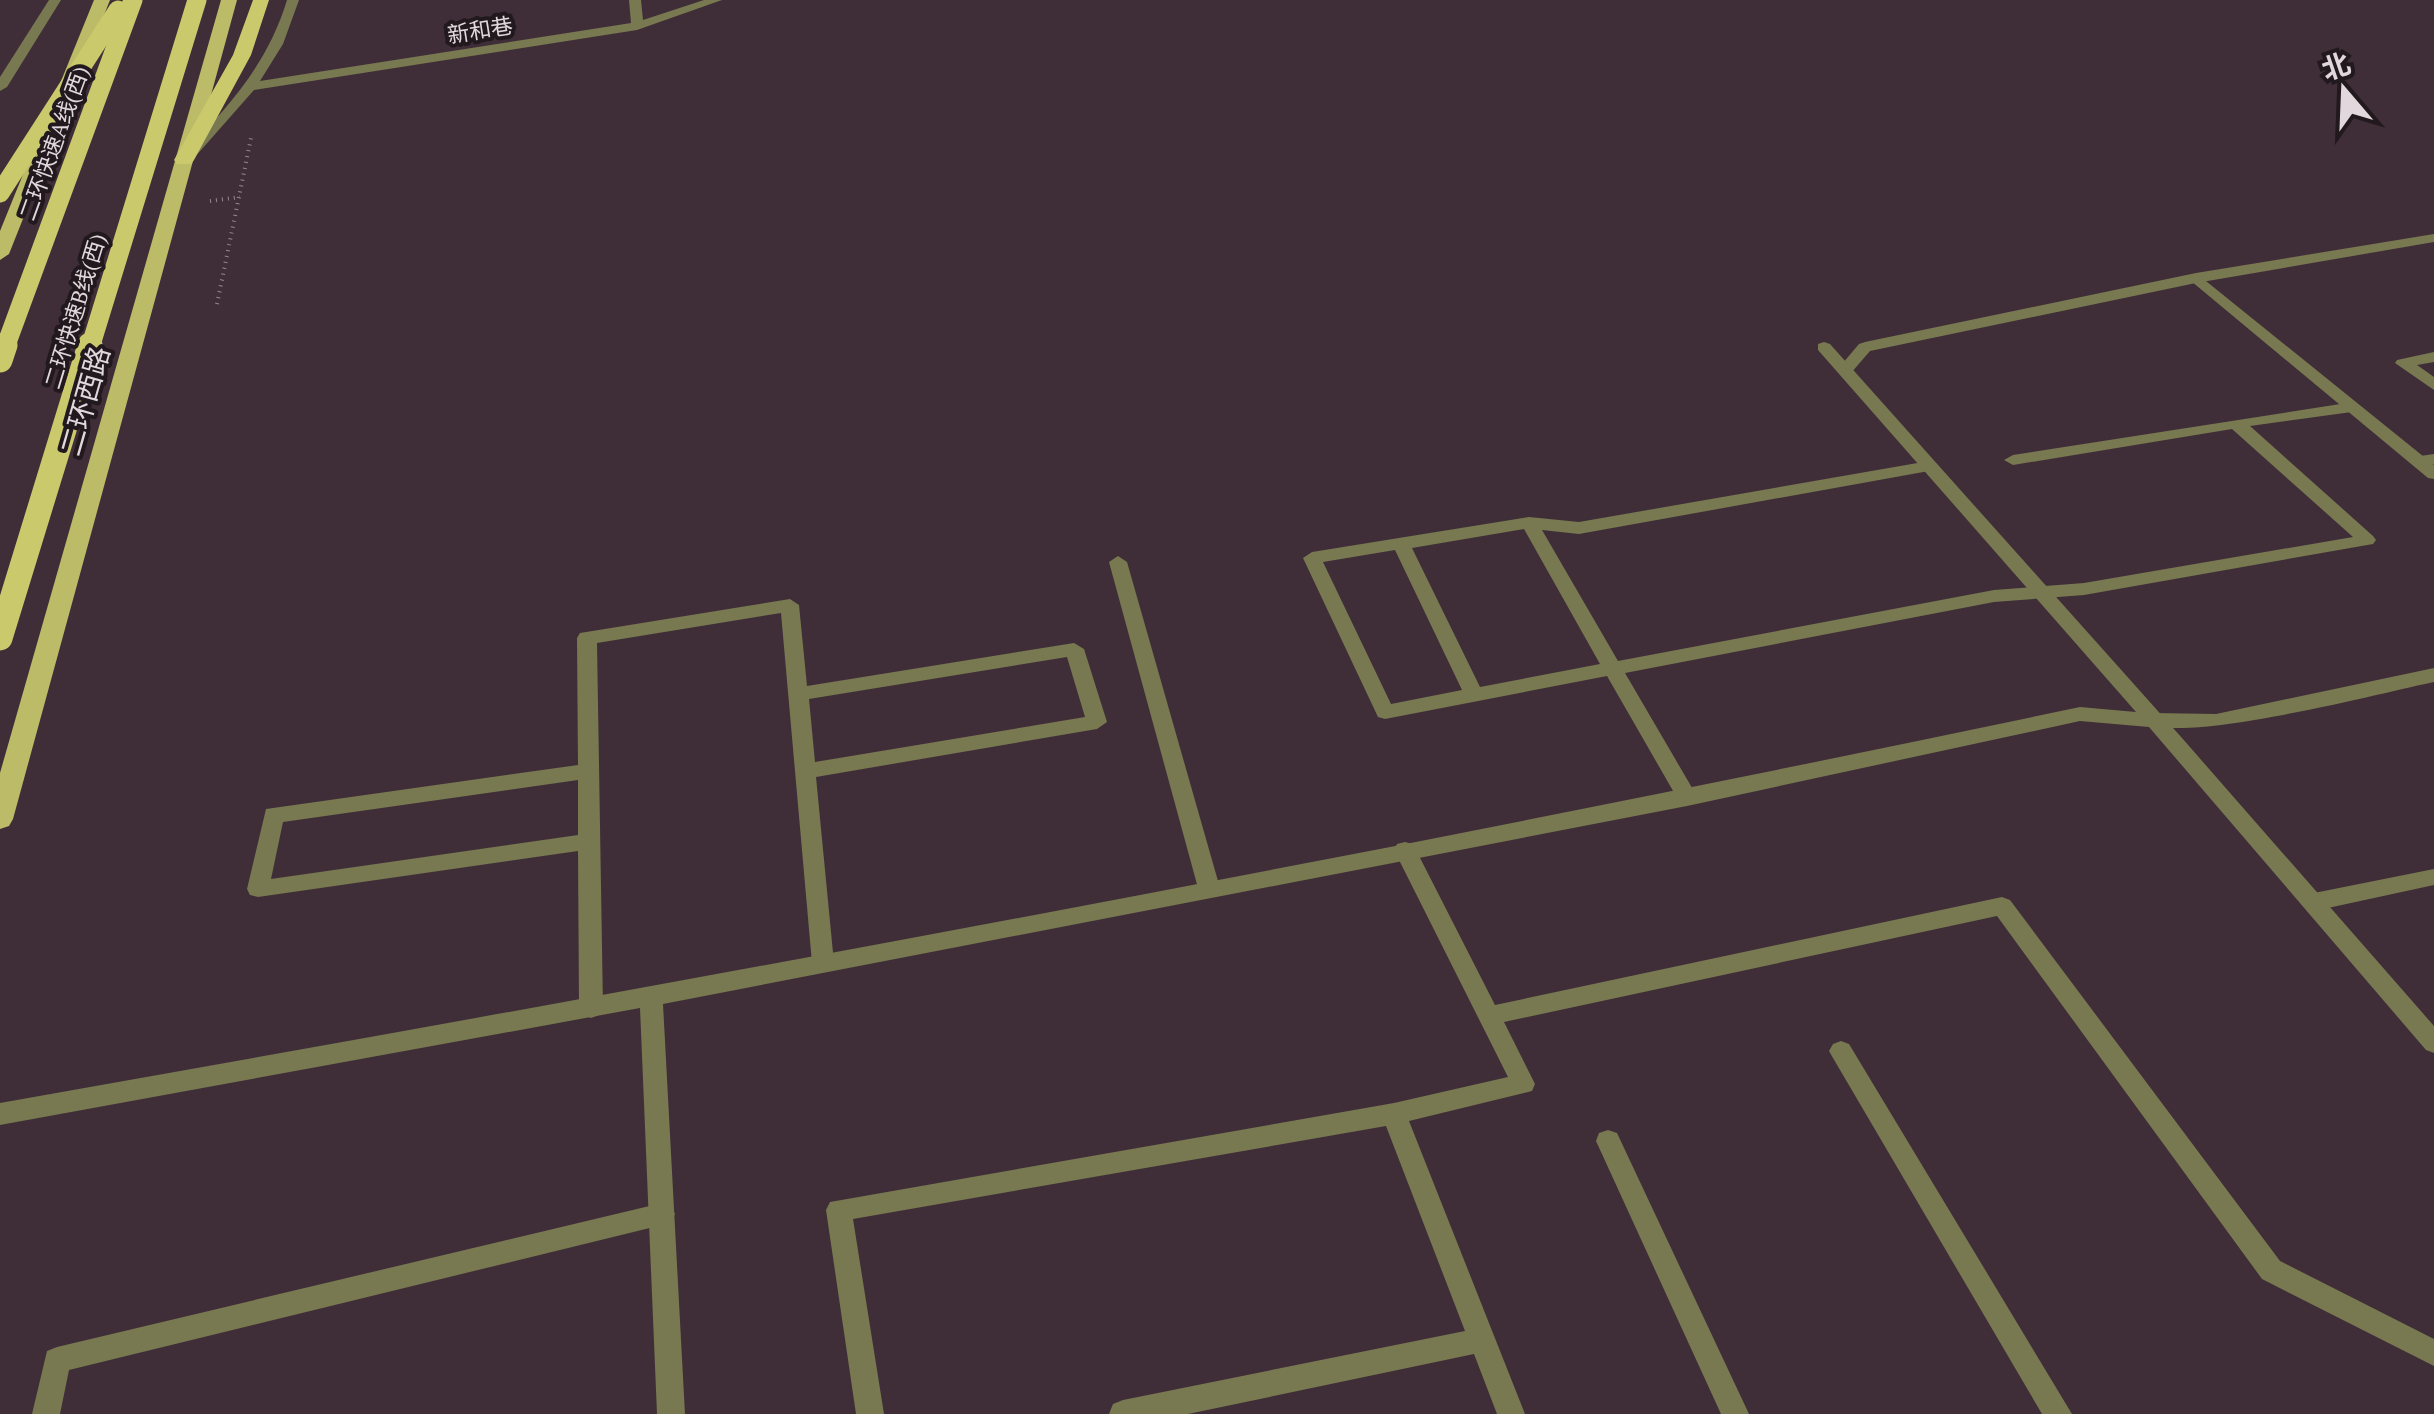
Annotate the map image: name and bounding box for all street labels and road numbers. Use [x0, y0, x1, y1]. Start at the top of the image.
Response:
street label: 新和巷 [445, 10, 515, 49]
street label: 二环快速A线(西) [12, 62, 95, 224]
street label: 二环快速B线(西) [37, 230, 112, 392]
street label: 二环西路 [51, 342, 118, 460]

